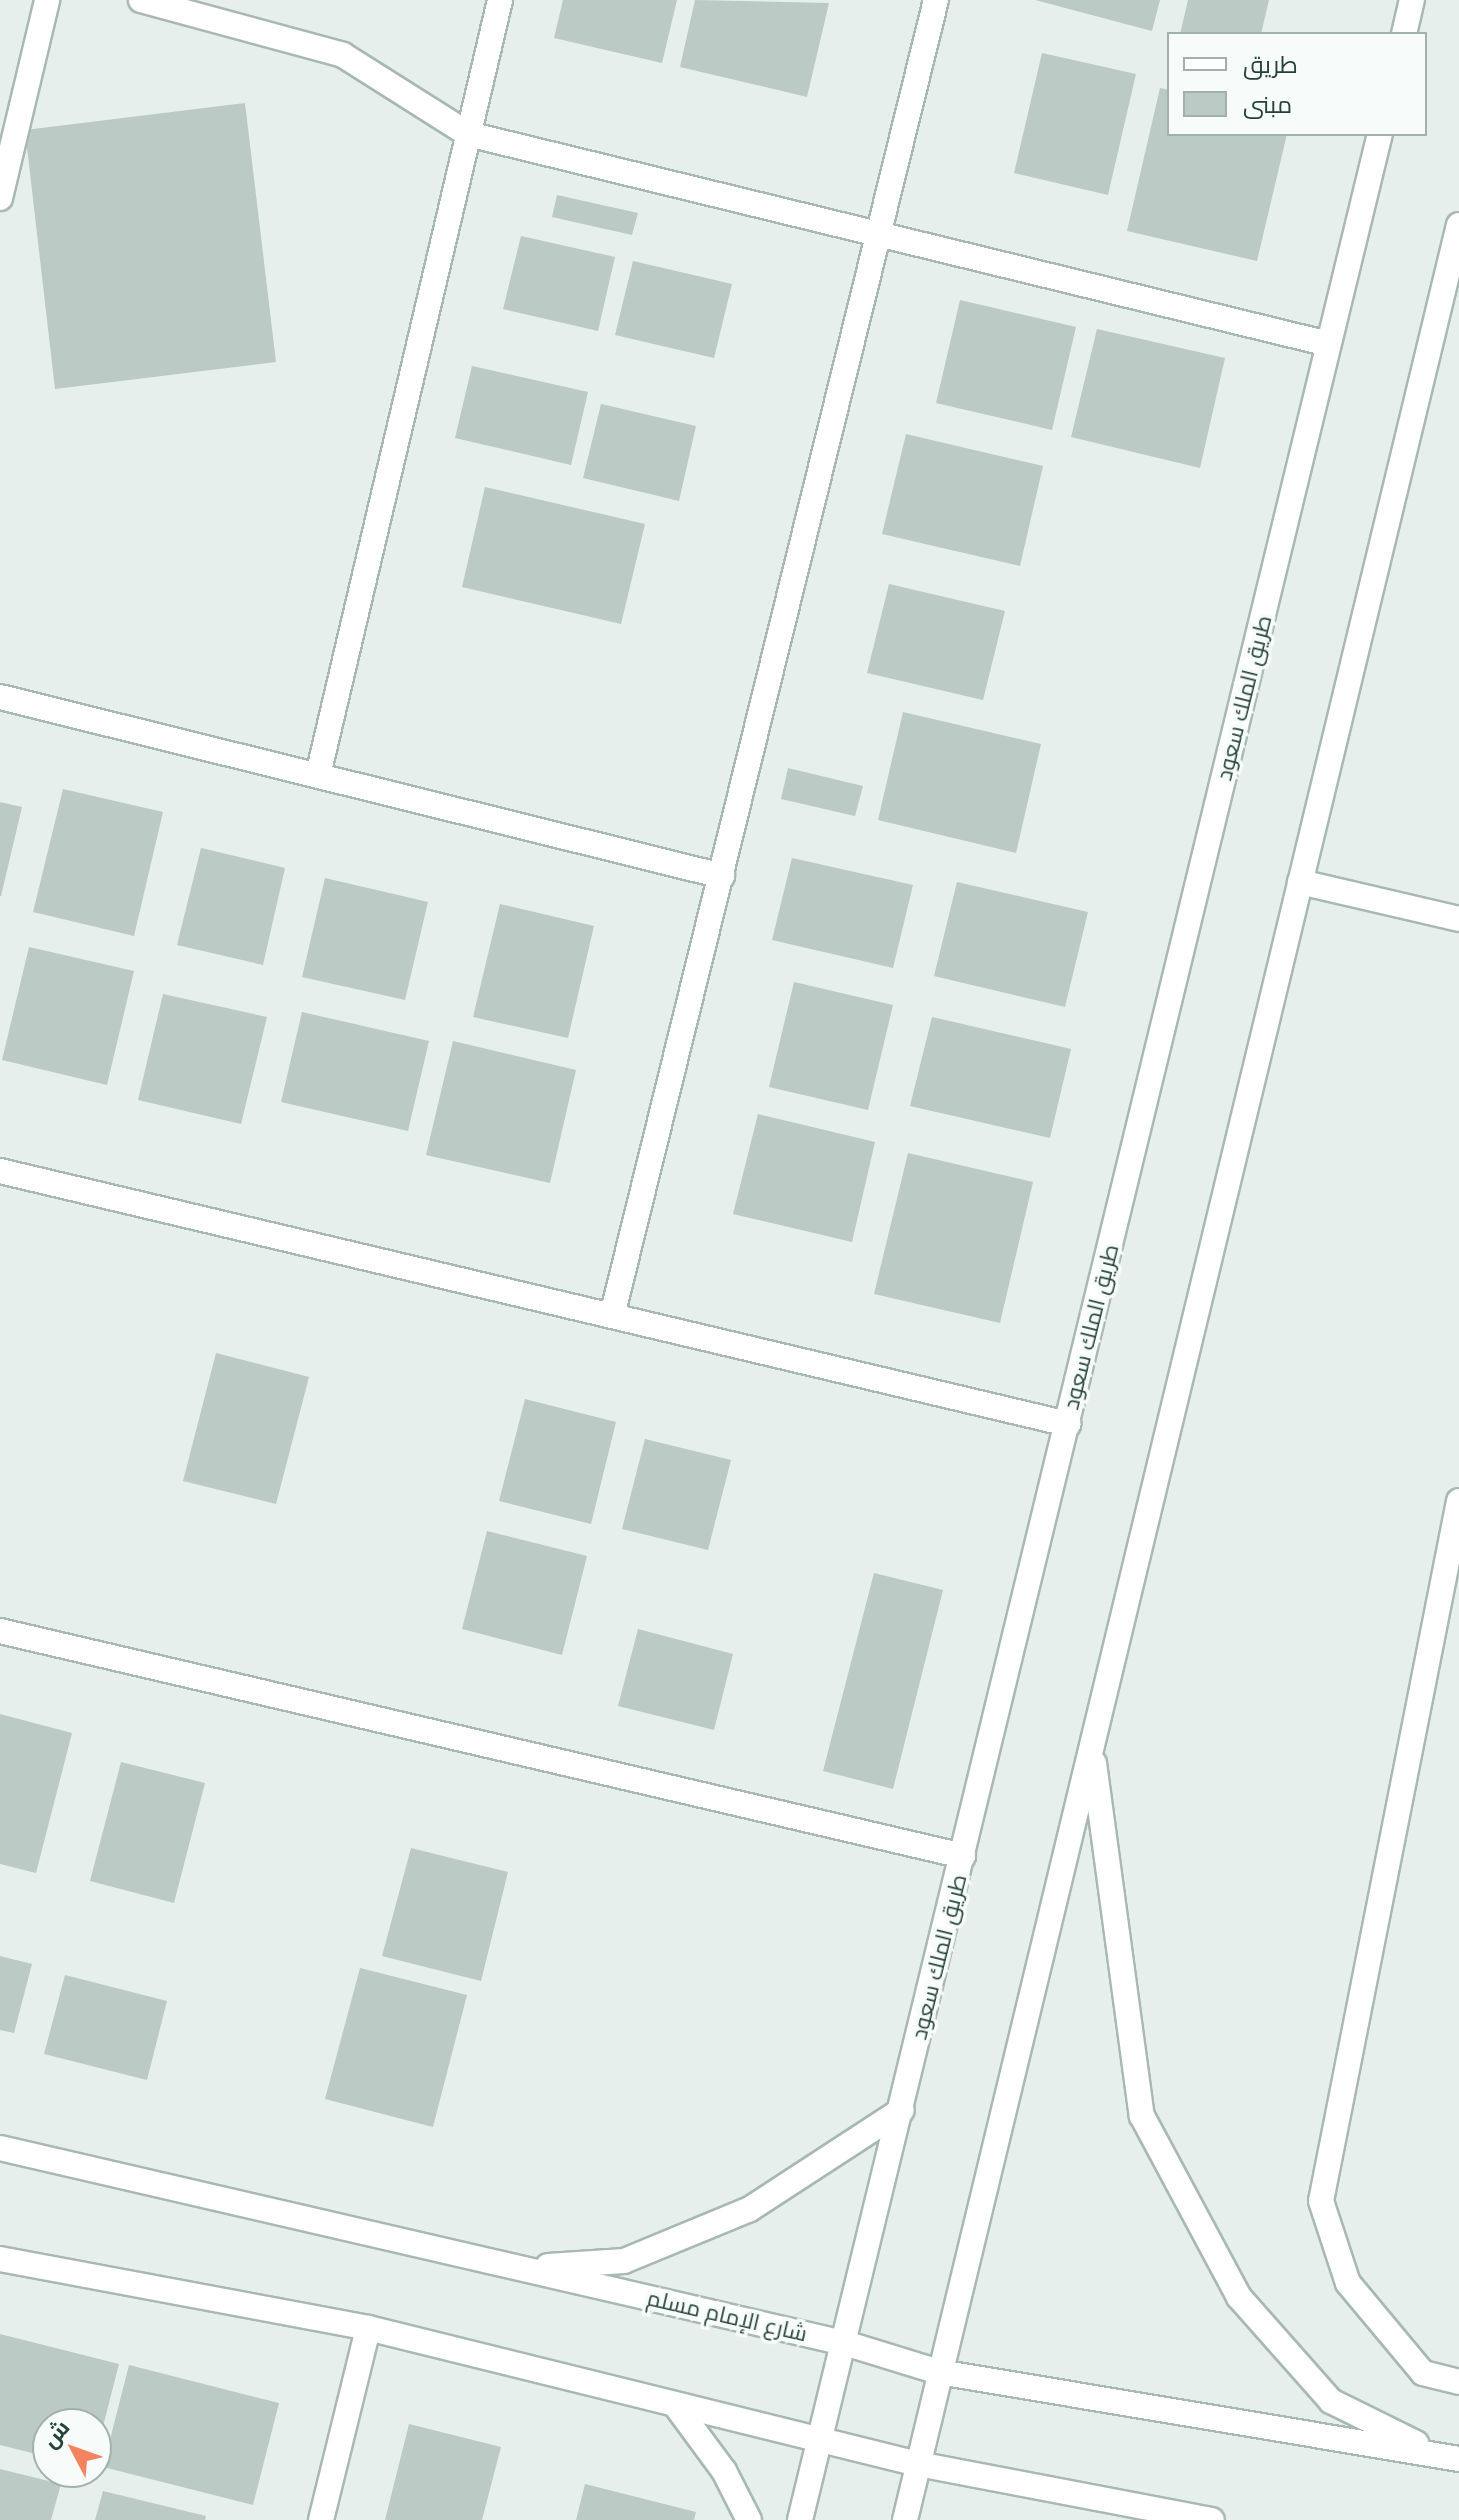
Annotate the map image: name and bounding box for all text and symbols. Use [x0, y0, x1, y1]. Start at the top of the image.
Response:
legend [1167, 32, 1427, 136]
text: طريق [1243, 49, 1298, 79]
text: مبنى [1243, 89, 1292, 119]
street label: طريق الملك سعود [1211, 613, 1277, 783]
street label: طريق الملك سعود [1058, 1242, 1124, 1412]
street label: طريق الملك سعود [906, 1872, 972, 2042]
street label: شارع الإمام مسلم [644, 2285, 810, 2347]
north arrow [32, 2408, 112, 2488]
text: ش [36, 2414, 75, 2453]

